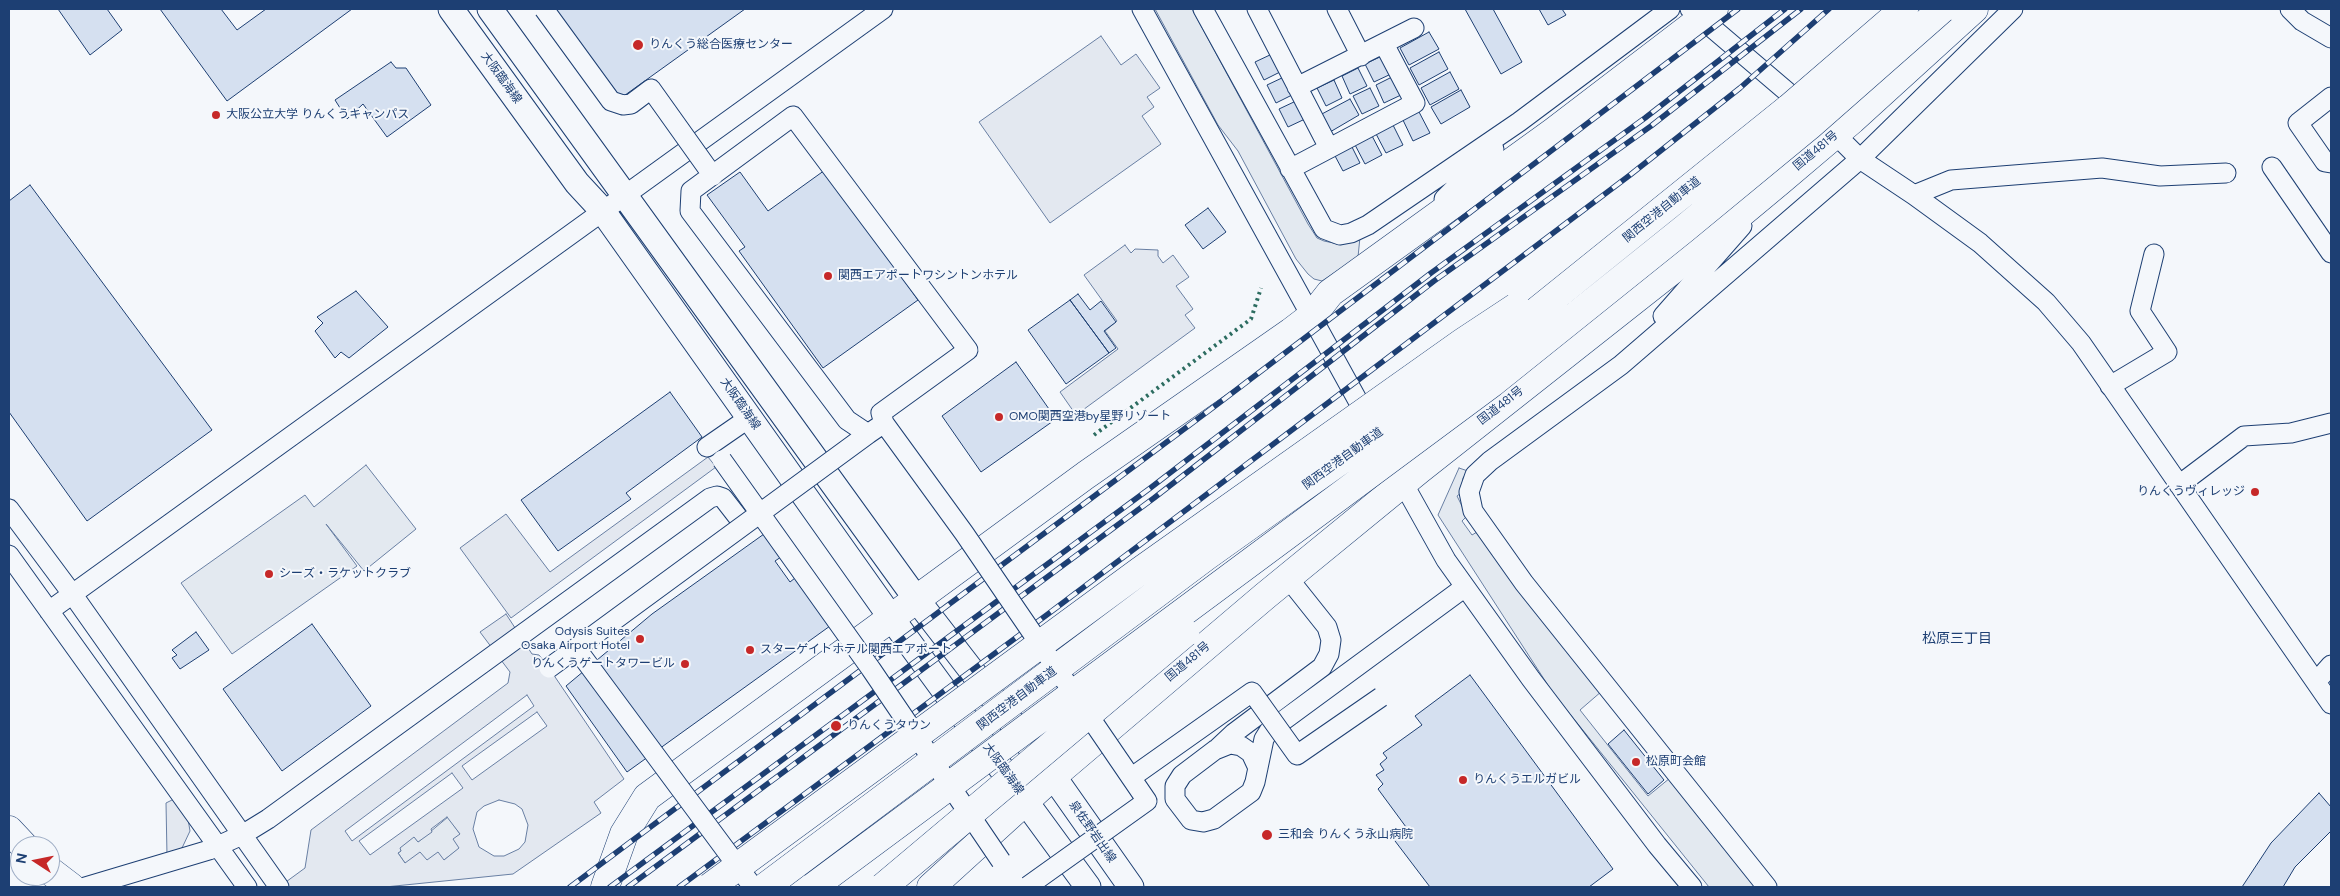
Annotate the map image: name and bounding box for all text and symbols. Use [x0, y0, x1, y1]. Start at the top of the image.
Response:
marker: りんくう総合医療センター [631, 38, 645, 52]
place label: りんくう総合医療センター [649, 38, 793, 52]
street label: 大阪臨海線 [478, 49, 524, 107]
place label: 大阪公立大学 りんくうキャンパス [226, 108, 409, 122]
marker: 大阪公立大学 りんくうキャンパス [210, 109, 222, 121]
street label: 国道481号 [1791, 128, 1841, 174]
street label: 関西空港自動車道 [1620, 174, 1704, 246]
place label: 関西エアポートワシントンホテル [838, 269, 1018, 283]
marker: 関西エアポートワシントンホテル [822, 270, 834, 282]
street label: 大阪臨海線 [717, 375, 763, 433]
street label: 国道481号 [1475, 384, 1527, 428]
place label: OMO関西空港by星野リゾート [1009, 410, 1171, 424]
marker: OMO関西空港by星野リゾート [993, 411, 1005, 423]
street label: 関西空港自動車道 [1300, 425, 1386, 493]
place label: りんくうヴィレッジ [2137, 485, 2245, 499]
marker: りんくうヴィレッジ [2249, 486, 2261, 498]
place label: シーズ・ラケットクラブ [279, 567, 411, 581]
marker: シーズ・ラケットクラブ [263, 568, 275, 580]
place label: Odysis Suites Osaka Airport Hotel [521, 625, 630, 653]
district label: 松原三丁目 [1922, 631, 1992, 647]
marker: Odysis Suites Osaka Airport Hotel [634, 633, 646, 645]
street label: 国道481号 [1163, 639, 1213, 685]
place label: スターゲイトホテル関西エアポート [760, 643, 952, 657]
marker: スターゲイトホテル関西エアポート [744, 644, 756, 656]
place label: りんくうゲートタワービル [531, 657, 675, 671]
marker: りんくうゲートタワービル [679, 658, 691, 670]
street label: 関西空港自動車道 [974, 664, 1060, 734]
marker: りんくうタウン [829, 719, 843, 733]
place label: りんくうタウン [847, 719, 931, 733]
street label: 大阪臨海線 [980, 740, 1026, 798]
place label: 松原町会館 [1646, 755, 1706, 769]
marker: 松原町会館 [1630, 756, 1642, 768]
place label: りんくうエルガビル [1473, 773, 1581, 787]
marker: りんくうエルガビル [1457, 774, 1469, 786]
street label: 泉佐野岩出線 [1065, 798, 1119, 866]
marker: 三和会 りんくう永山病院 [1260, 828, 1274, 842]
place label: 三和会 りんくう永山病院 [1278, 828, 1413, 842]
north arrow [10, 836, 60, 886]
text: N [11, 852, 31, 865]

